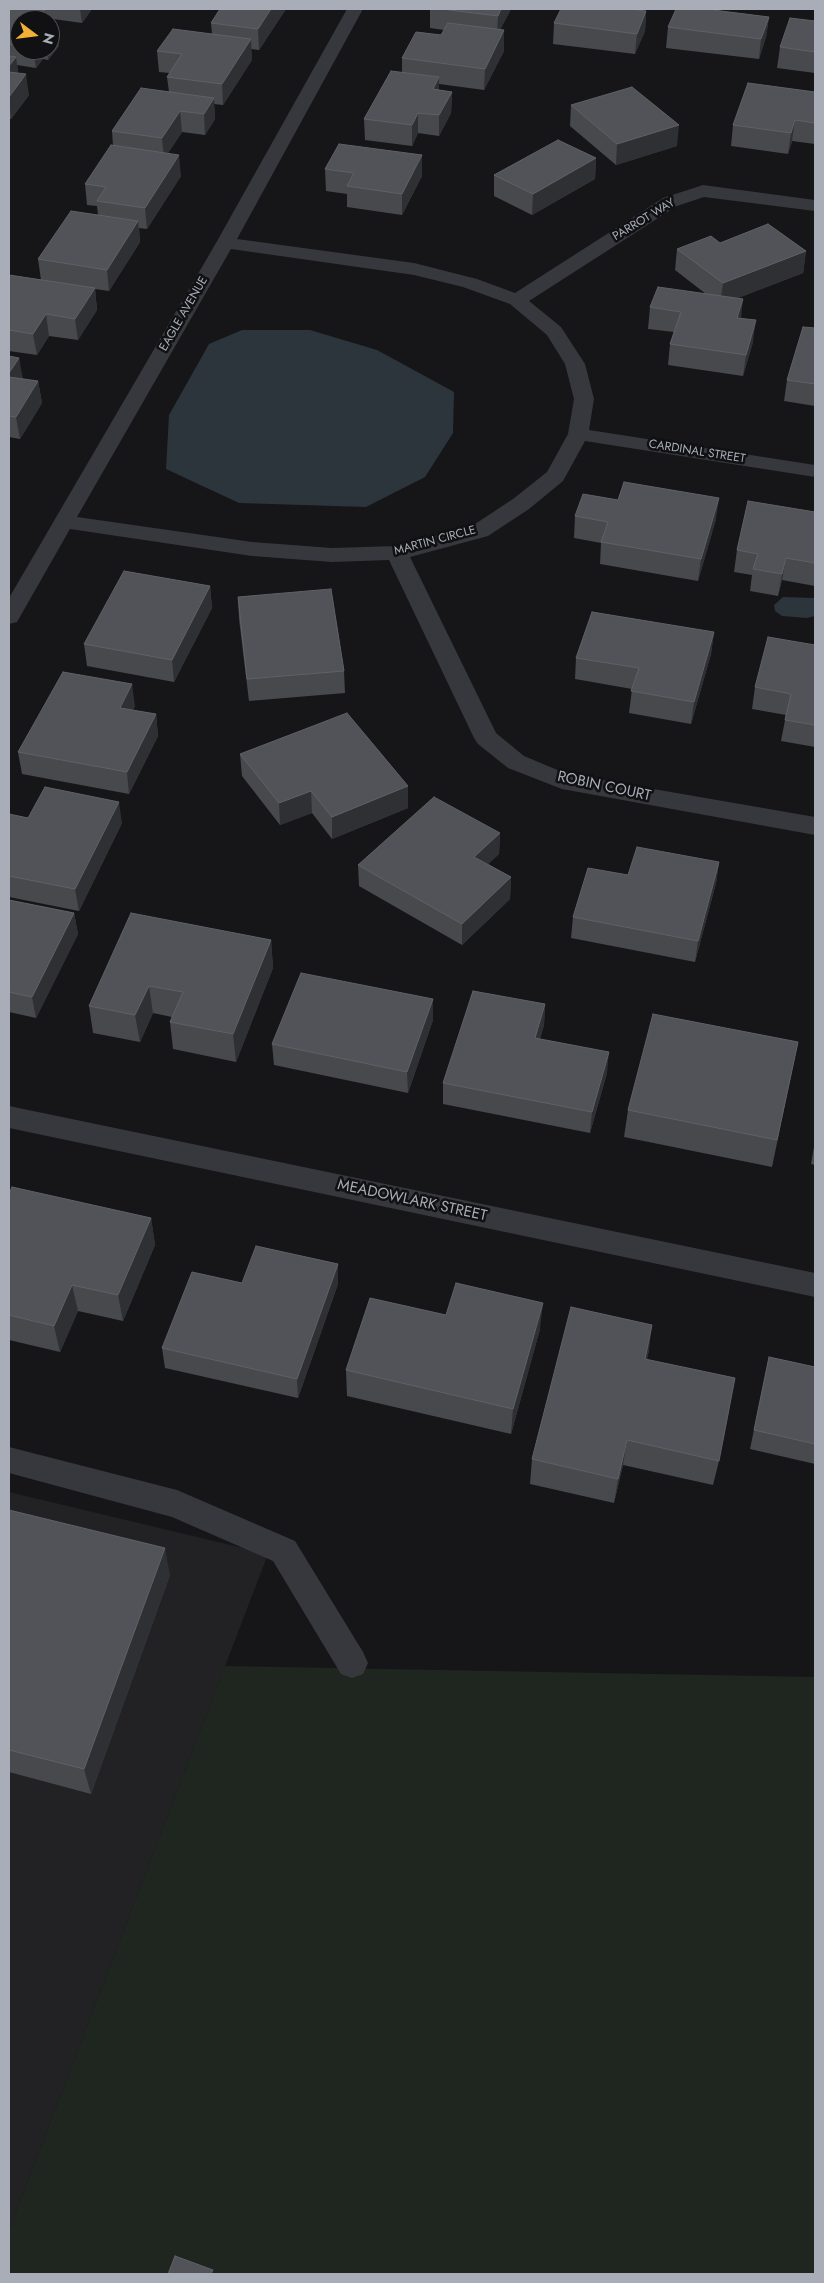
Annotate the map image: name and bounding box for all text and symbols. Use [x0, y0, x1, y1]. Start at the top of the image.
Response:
north arrow [10, 10, 60, 60]
text: N [37, 31, 60, 47]
street label: PARROT WAY [610, 196, 678, 244]
street label: EAGLE AVENUE [157, 274, 211, 354]
street label: CARDINAL STREET [648, 437, 746, 467]
street label: MARTIN CIRCLE [393, 523, 477, 559]
street label: ROBIN COURT [556, 768, 652, 806]
street label: MEADOWLARK STREET [336, 1176, 488, 1226]

